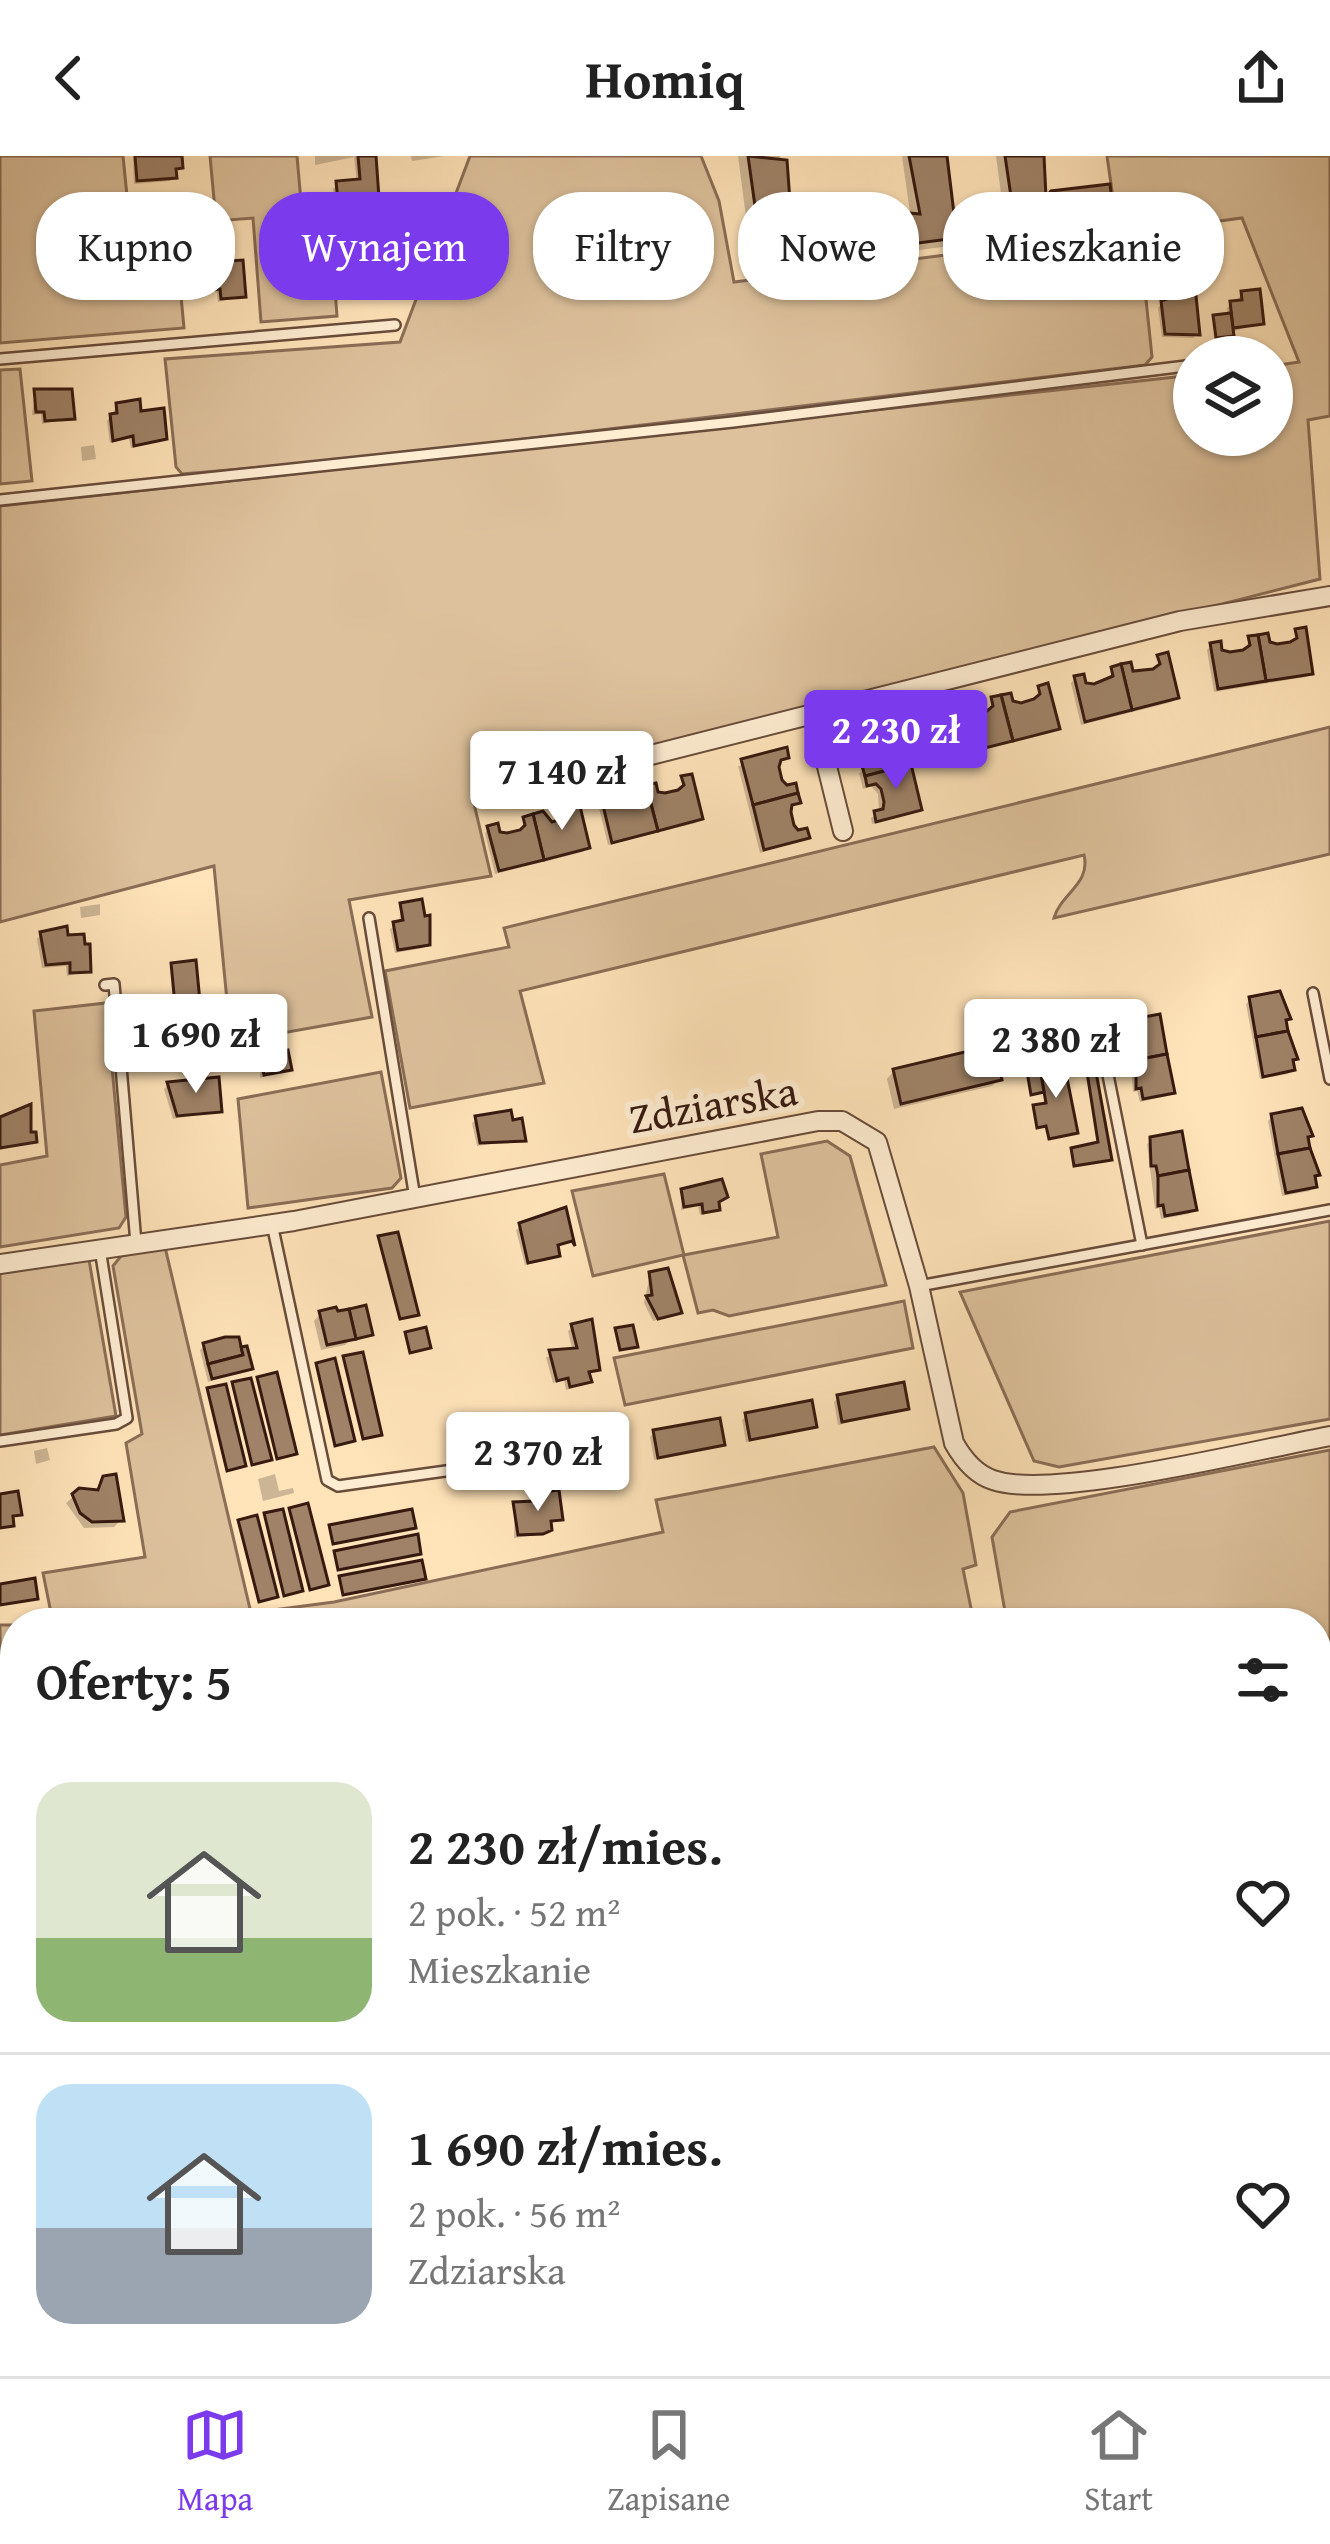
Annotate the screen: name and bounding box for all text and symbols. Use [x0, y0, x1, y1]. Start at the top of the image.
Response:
text: Homiq [585, 39, 745, 118]
icon: back [36, 45, 102, 111]
icon: share [1228, 45, 1294, 111]
chip: Kupno [36, 192, 235, 300]
chip: Wynajem [259, 192, 509, 300]
chip: Filtry [533, 192, 714, 300]
chip: Nowe [738, 192, 919, 300]
chip: Mieszkanie [943, 192, 1224, 300]
map controls [1173, 336, 1293, 456]
button: layers [1173, 336, 1293, 456]
pin: 2 230 zł [772, 690, 1020, 792]
text: 2 230 zł [831, 700, 961, 757]
pin: 7 140 zł [438, 731, 686, 833]
text: 7 140 zł [497, 741, 627, 798]
pin: 1 690 zł [72, 994, 320, 1096]
pin: 2 380 zł [932, 999, 1180, 1101]
text: 1 690 zł [131, 1004, 261, 1061]
text: 2 380 zł [991, 1009, 1121, 1066]
street label: Zdziarska [624, 1059, 802, 1148]
pin: 2 370 zł [414, 1412, 662, 1514]
text: 2 370 zł [473, 1422, 603, 1479]
text: Oferty: 5 [36, 1643, 232, 1718]
icon: filters [1230, 1647, 1296, 1713]
text: 2 230 zł/mies. [408, 1808, 723, 1883]
icon: home [132, 1830, 276, 1974]
icon: heart [1230, 1869, 1296, 1935]
text: 2 pok. · 52 m² [408, 1883, 620, 1940]
text: Mieszkanie [408, 1940, 591, 1997]
text: 1 690 zł/mies. [408, 2109, 723, 2184]
icon: home [132, 2132, 276, 2276]
icon: heart [1230, 2171, 1296, 2237]
text: 2 pok. · 56 m² [408, 2184, 620, 2241]
text: Zdziarska [408, 2241, 566, 2298]
tab: Mapa [177, 2402, 253, 2522]
tab: Zapisane [607, 2402, 730, 2522]
tab: Start [1084, 2402, 1153, 2522]

